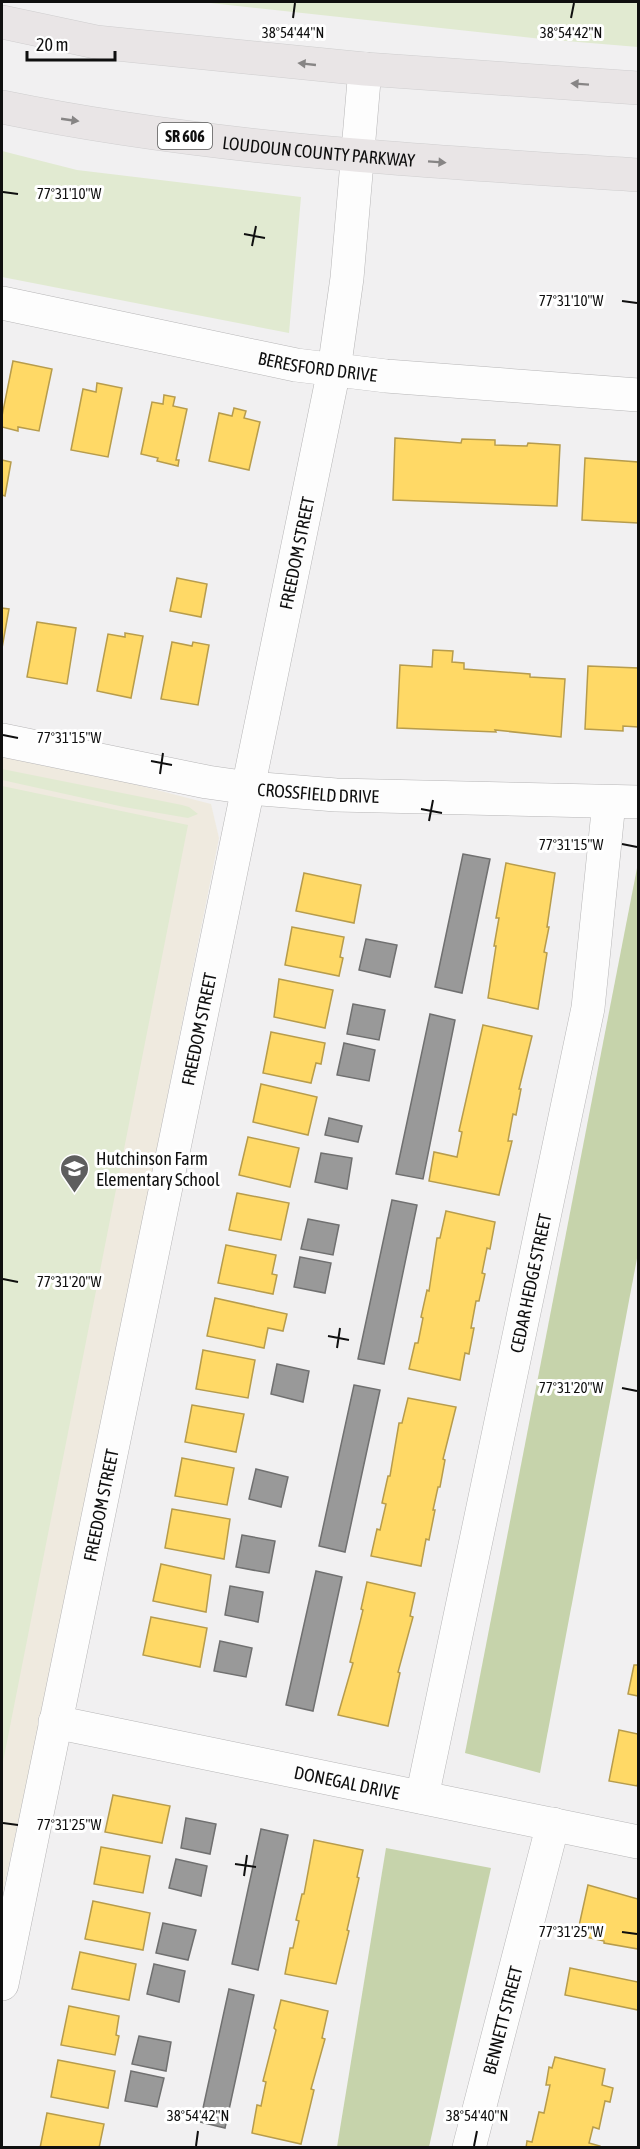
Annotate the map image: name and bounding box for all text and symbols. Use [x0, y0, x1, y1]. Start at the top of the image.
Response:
scale bar [27, 24, 116, 62]
text: 38°54'44"N [262, 24, 324, 41]
text: 38°54'42"N [540, 24, 602, 41]
text: 20 m [36, 34, 68, 55]
one-way arrow [298, 59, 317, 69]
one-way arrow [571, 79, 590, 89]
one-way arrow [60, 115, 79, 124]
road number: SR 606 [158, 123, 212, 149]
street label: LOUDOUN COUNTY PARKWAY [221, 131, 416, 170]
one-way arrow [428, 157, 447, 166]
text: 77°31'10"W [37, 185, 101, 202]
text: 77°31'10"W [539, 292, 603, 309]
street label: BERESFORD DRIVE [256, 347, 379, 385]
street label: FREEDOM STREET [275, 495, 318, 611]
text: 77°31'15"W [37, 729, 101, 746]
street label: CROSSFIELD DRIVE [257, 778, 380, 807]
text: 77°31'15"W [539, 836, 603, 853]
street label: FREEDOM STREET [177, 971, 220, 1087]
place label: Hutchinson Farm Elementary School [96, 1148, 220, 1190]
school or university icon: Hutchinson Farm Elementary School [59, 1152, 91, 1194]
street label: CEDAR HEDGE STREET [505, 1212, 555, 1355]
text: 77°31'20"W [37, 1273, 101, 1290]
text: 77°31'20"W [539, 1379, 603, 1396]
street label: FREEDOM STREET [79, 1447, 122, 1563]
street label: DONEGAL DRIVE [292, 1761, 402, 1803]
text: 77°31'25"W [37, 1816, 101, 1833]
text: 77°31'25"W [539, 1923, 603, 1940]
street label: BENNETT STREET [478, 1964, 526, 2077]
text: 38°54'42"N [167, 2107, 229, 2124]
text: 38°54'40"N [446, 2107, 508, 2124]

